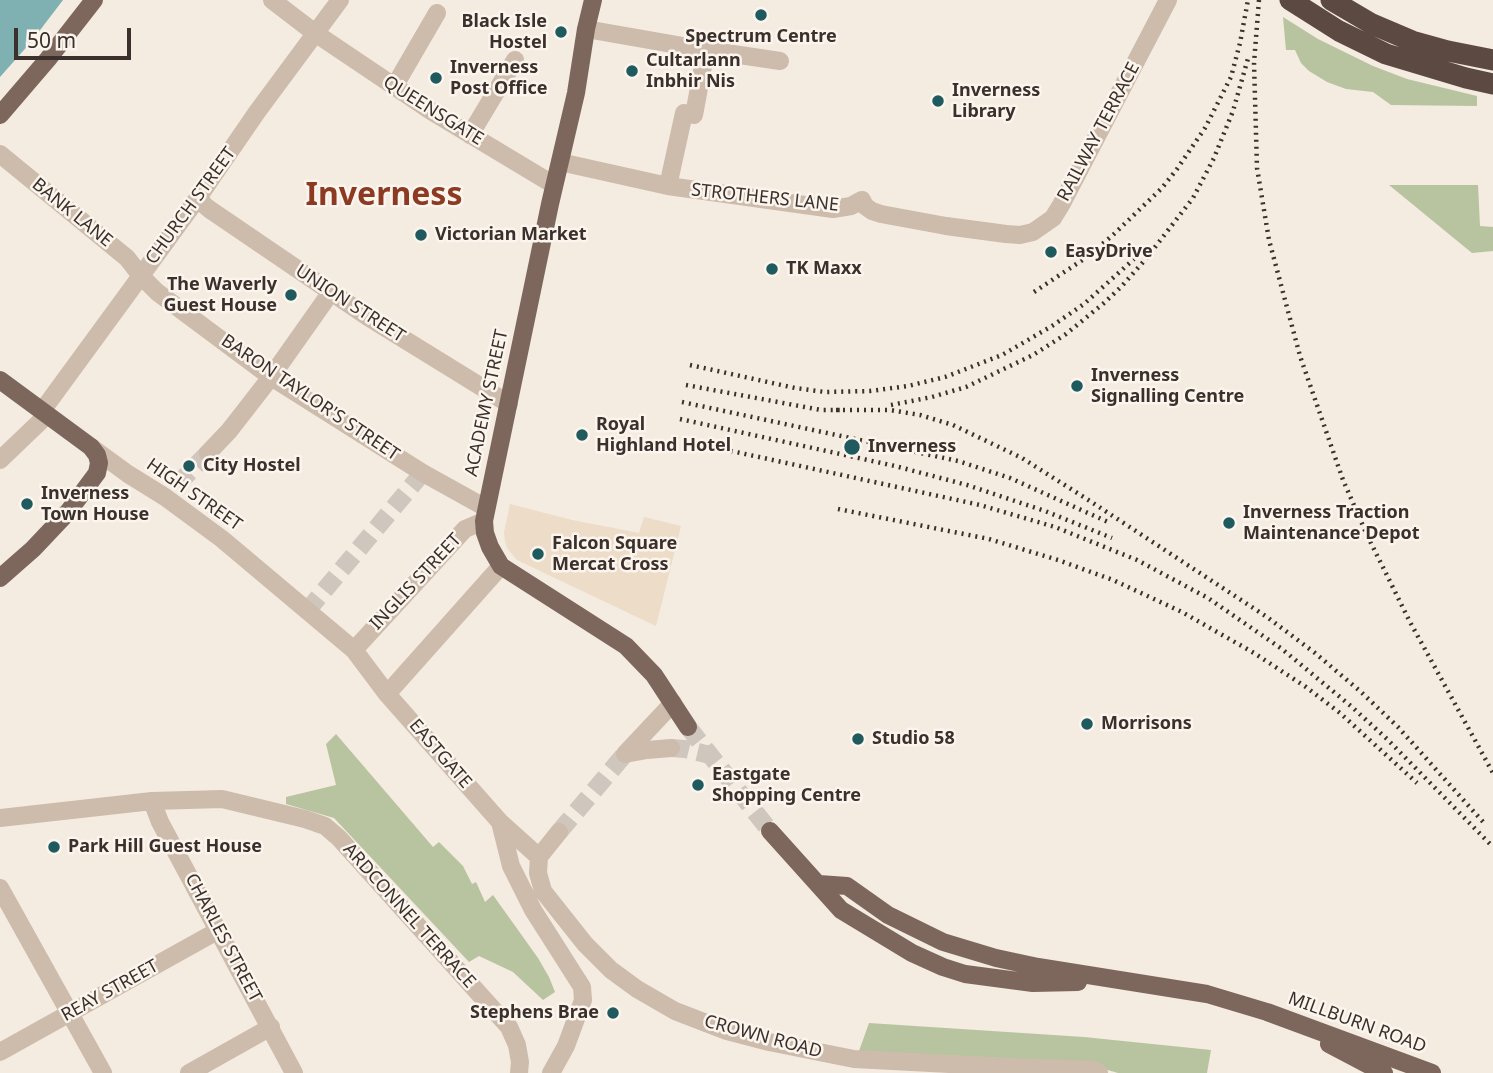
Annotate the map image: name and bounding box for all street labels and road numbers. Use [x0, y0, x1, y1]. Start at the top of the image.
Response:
street label: RAILWAY TERRACE [1053, 59, 1145, 205]
street label: QUEENSGATE [379, 72, 487, 150]
street label: CHURCH STREET [141, 143, 241, 269]
street label: BANK LANE [27, 174, 117, 252]
street label: STROTHERS LANE [690, 180, 840, 216]
street label: UNION STREET [291, 261, 409, 347]
street label: ACADEMY STREET [461, 328, 513, 478]
street label: BARON TAYLOR'S STREET [217, 330, 403, 466]
street label: HIGH STREET [142, 454, 246, 536]
street label: INGLIS STREET [366, 529, 466, 635]
street label: EASTGATE [404, 715, 476, 793]
street label: ARDCONNEL TERRACE [338, 839, 480, 993]
street label: CHARLES STREET [180, 870, 266, 1006]
street label: REAY STREET [58, 955, 162, 1027]
street label: MILLBURN ROAD [1285, 988, 1429, 1058]
street label: CROWN ROAD [702, 1011, 824, 1063]

